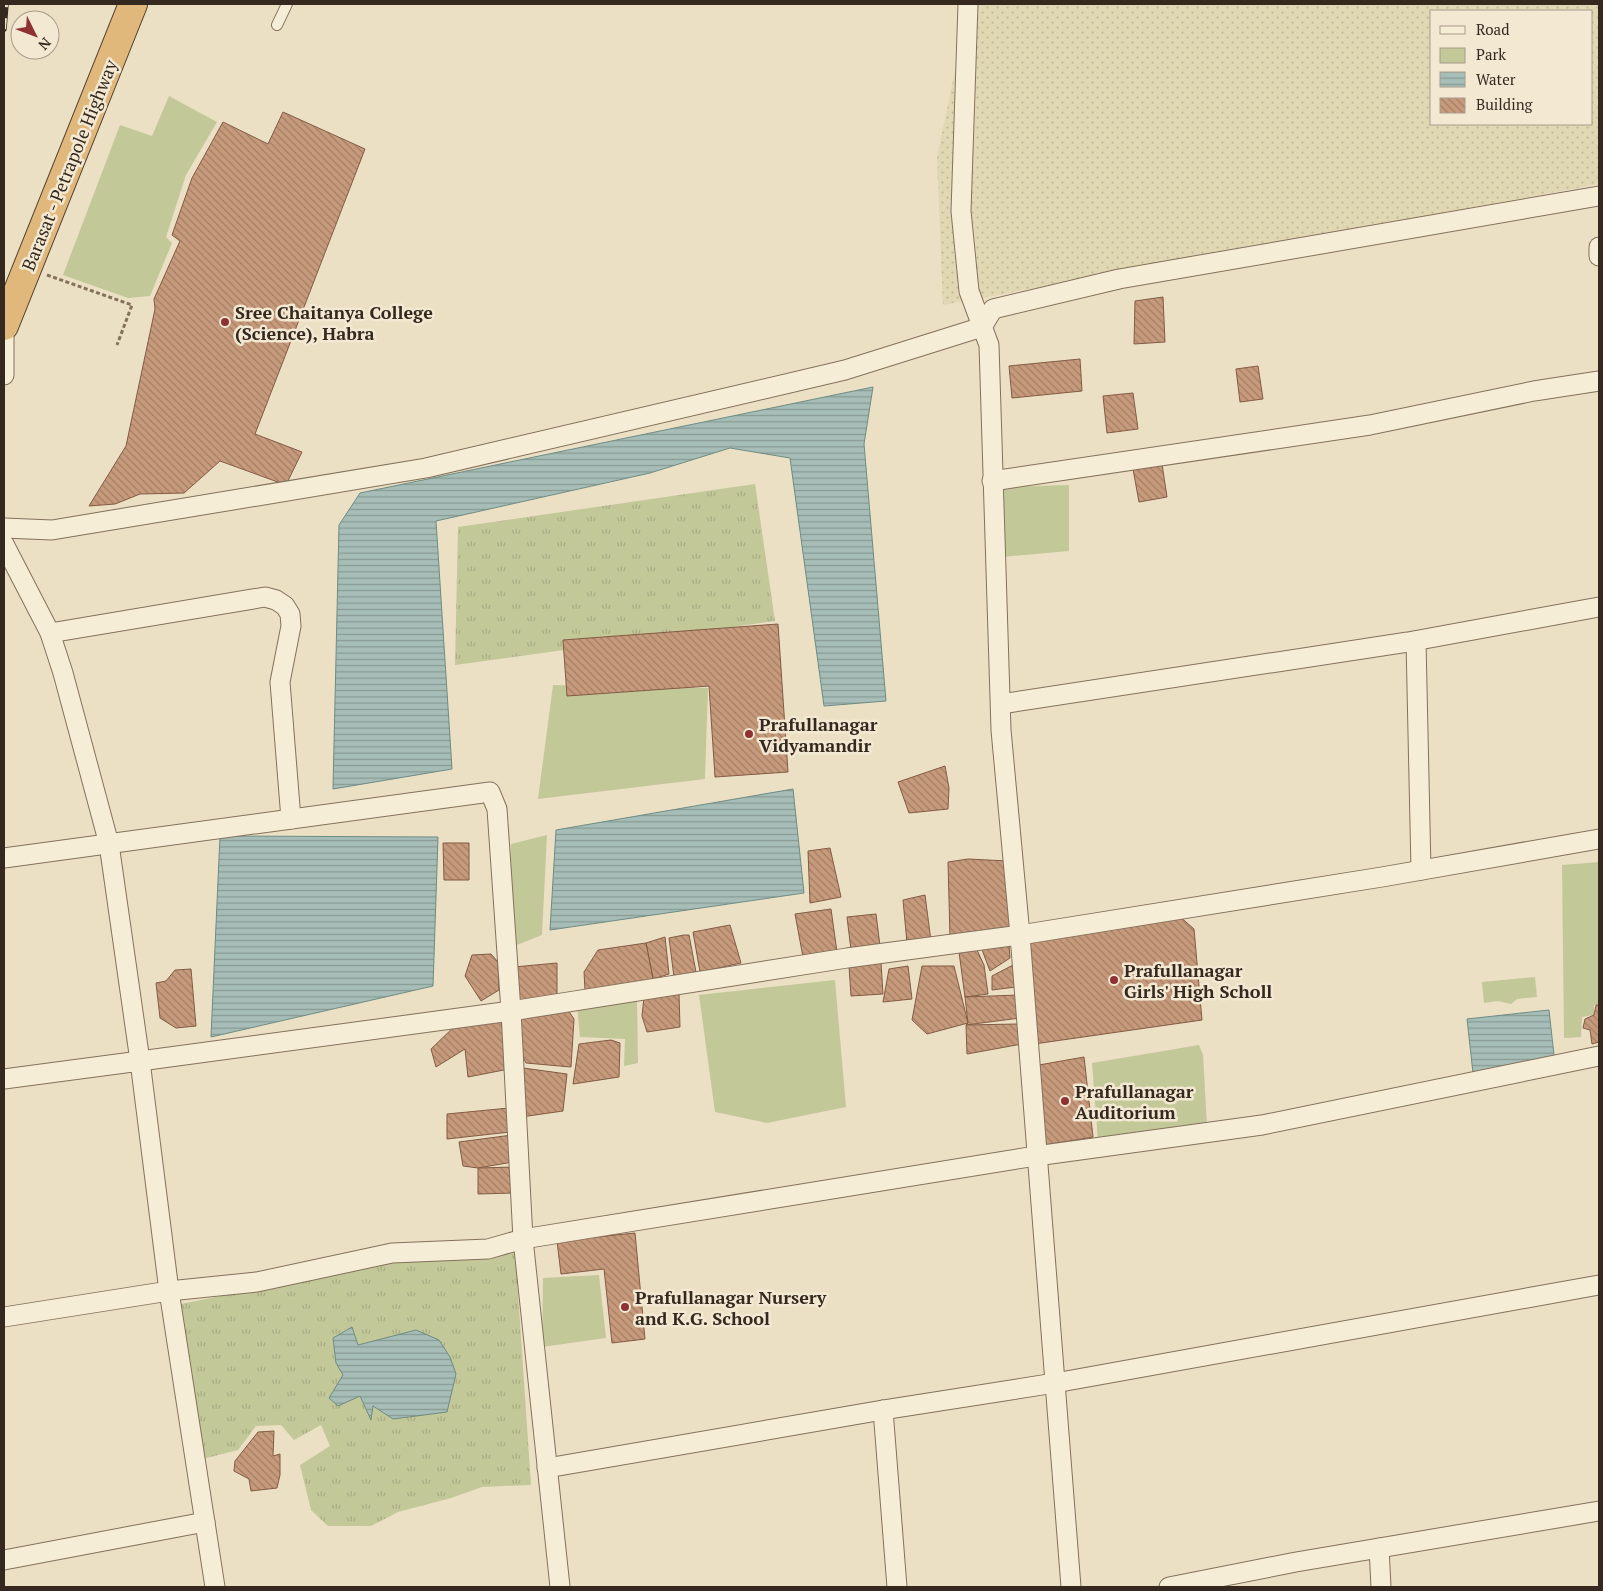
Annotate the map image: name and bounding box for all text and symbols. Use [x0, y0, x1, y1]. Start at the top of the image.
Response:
north arrow [10, 10, 60, 60]
legend [1430, 10, 1593, 125]
text: Road [1476, 19, 1509, 39]
text: N [34, 34, 56, 55]
text: Park [1476, 44, 1506, 64]
street label: Barasat - Petrapole Highway [16, 55, 123, 274]
text: Water [1476, 69, 1516, 89]
text: Building [1476, 94, 1534, 114]
place label: Sree Chaitanya College (Science), Habra [235, 300, 433, 345]
marker: Sree Chaitanya College (Science), Habra [219, 316, 231, 328]
place label: Prafullanagar Vidyamandir [759, 712, 878, 757]
marker: Prafullanagar Vidyamandir [743, 728, 755, 740]
place label: Prafullanagar Girls' High Scholl [1124, 958, 1272, 1003]
marker: Prafullanagar Girls' High Scholl [1108, 974, 1120, 986]
place label: Prafullanagar Auditorium [1075, 1079, 1194, 1124]
marker: Prafullanagar Auditorium [1059, 1095, 1071, 1107]
place label: Prafullanagar Nursery and K.G. School [635, 1285, 827, 1330]
marker: Prafullanagar Nursery and K.G. School [619, 1301, 631, 1313]

